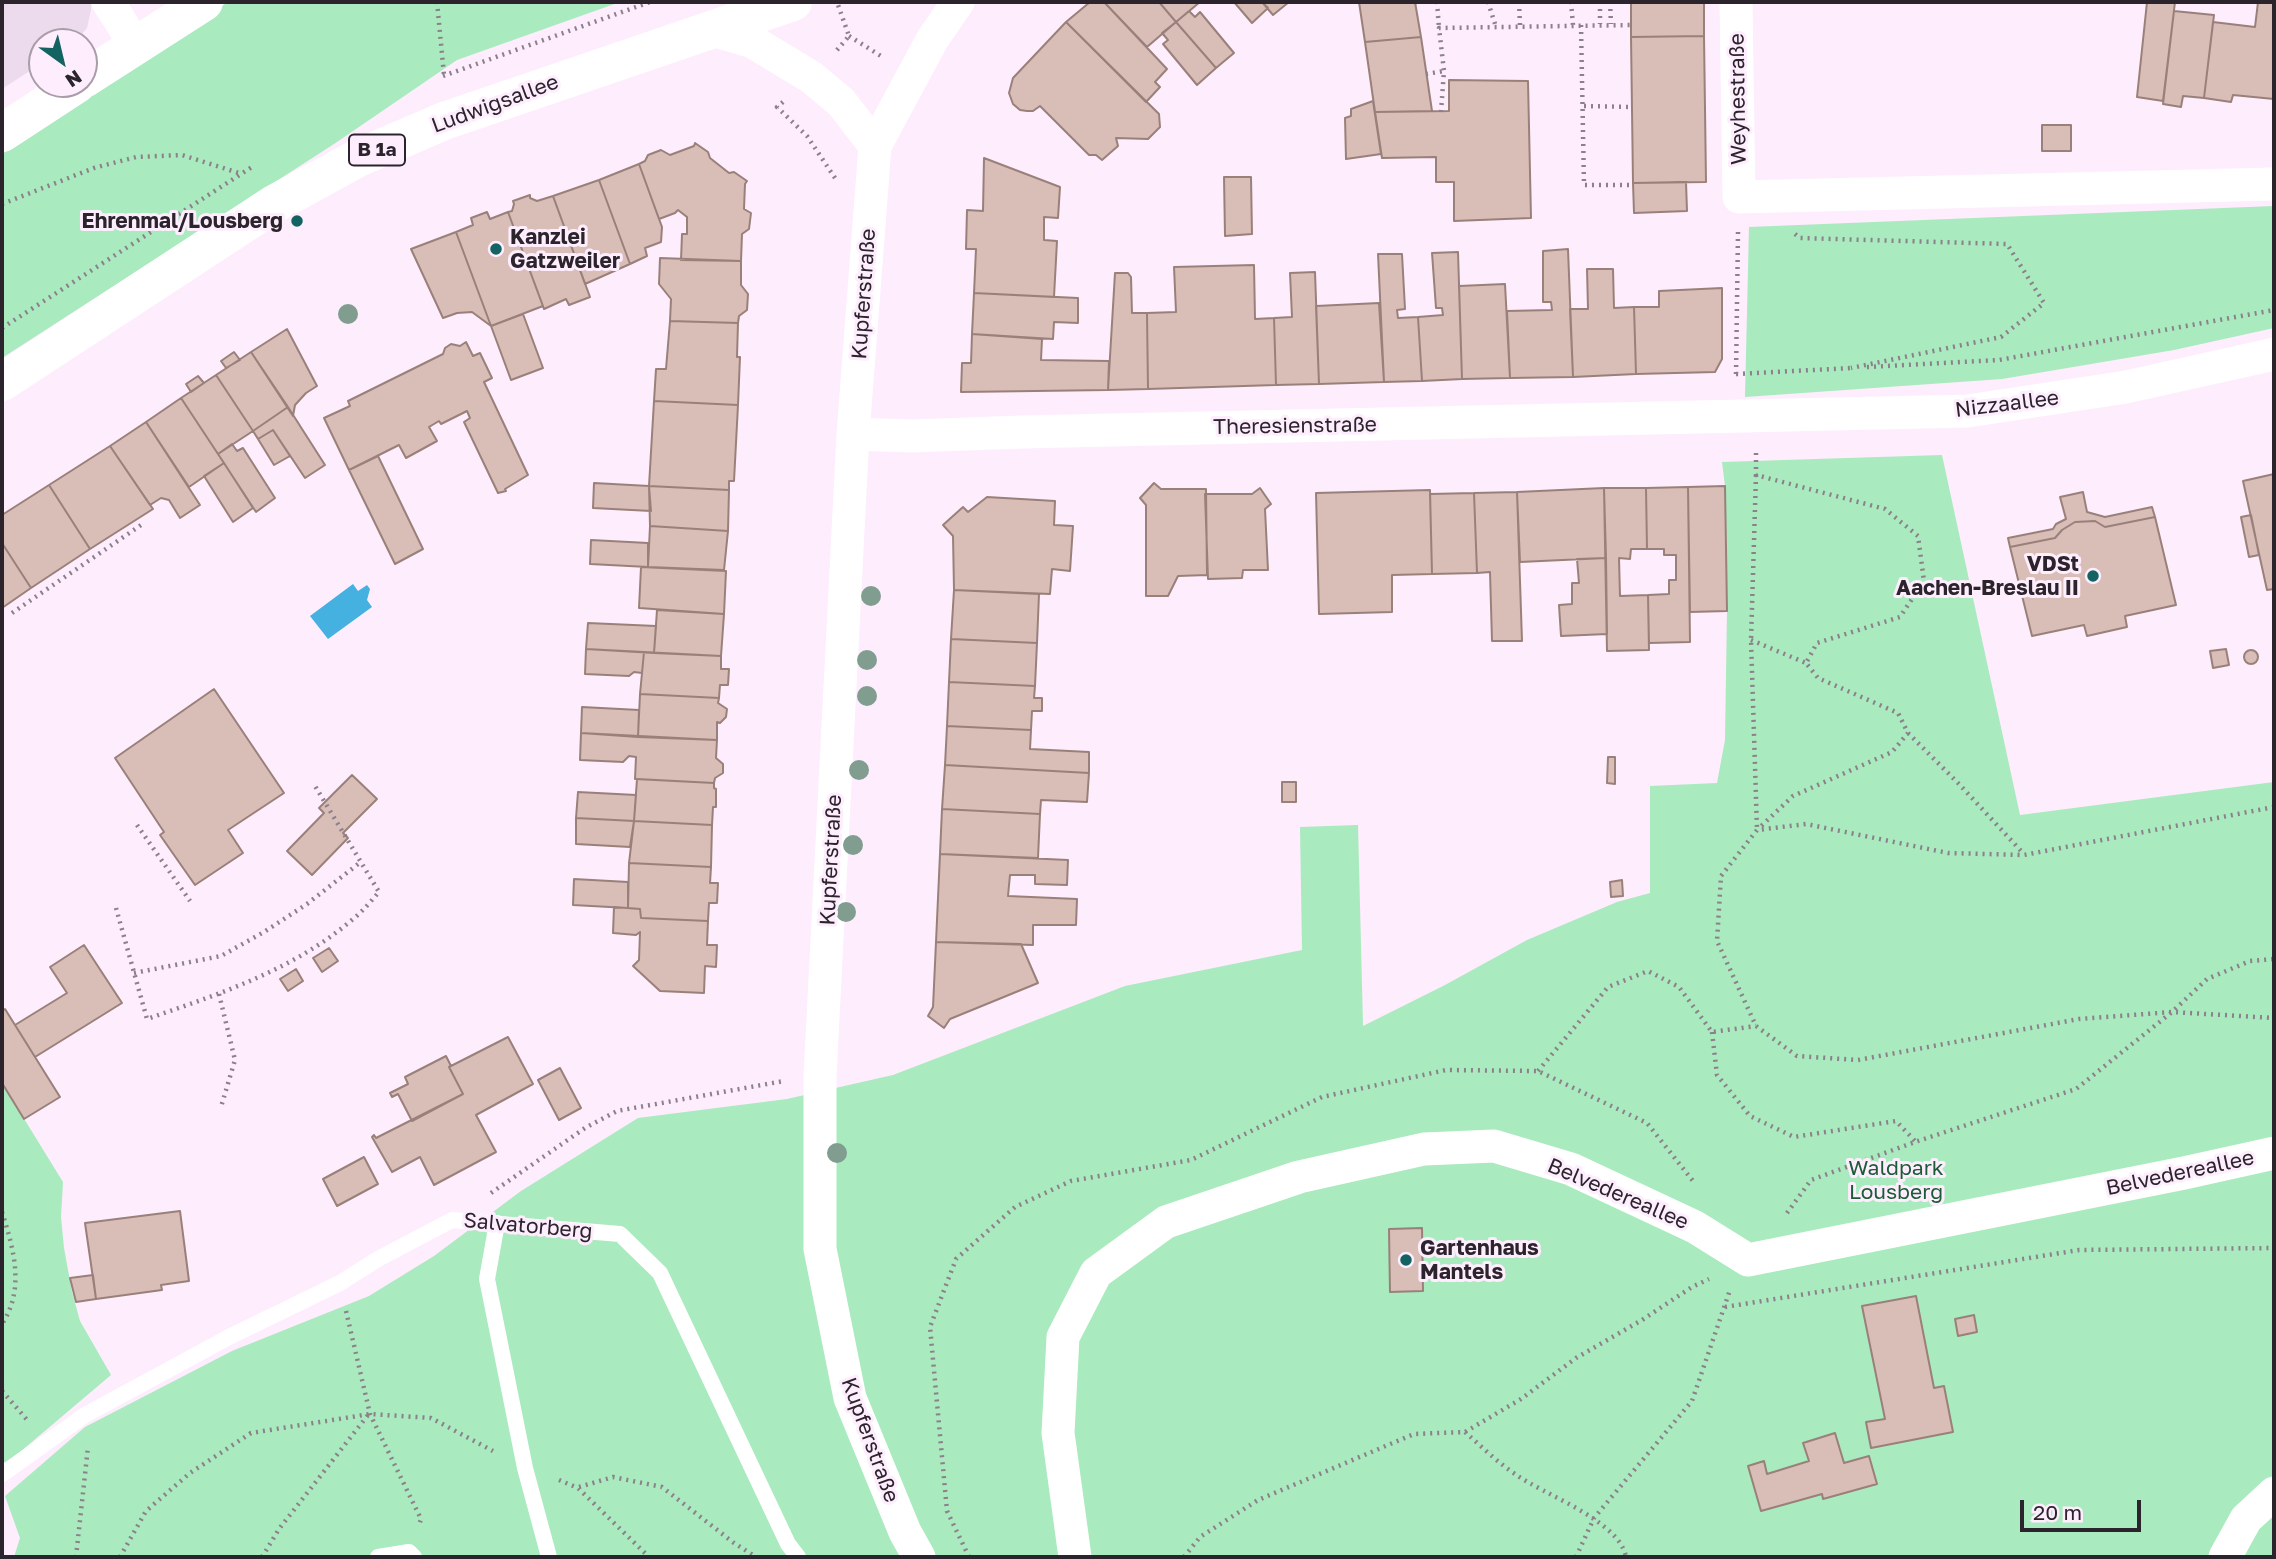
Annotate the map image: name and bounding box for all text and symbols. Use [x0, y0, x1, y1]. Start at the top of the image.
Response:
north arrow [28, 28, 98, 98]
street label: Weyhestraße [1724, 33, 1752, 165]
text: N [61, 66, 86, 93]
street label: Ludwigsallee [428, 69, 562, 139]
road number: B 1a [349, 134, 405, 166]
place label: Ehrenmal/Lousberg [82, 208, 283, 234]
marker: Ehrenmal/Lousberg [289, 213, 305, 229]
place label: Kanzlei Gatzweiler [510, 224, 620, 274]
street label: Kupferstraße [847, 228, 881, 360]
marker: Kanzlei Gatzweiler [488, 241, 504, 257]
street label: Nizzaallee [1954, 385, 2060, 423]
street label: Theresienstraße [1213, 412, 1377, 440]
place label: VDSt Aachen-Breslau II [1896, 551, 2079, 601]
marker: VDSt Aachen-Breslau II [2085, 568, 2101, 584]
street label: Kupferstraße [815, 794, 847, 926]
street label: Belvedereallee [2104, 1145, 2256, 1201]
street label: Belvedereallee [1544, 1153, 1692, 1235]
park label: Waldpark Lousberg [1848, 1155, 1944, 1205]
street label: Salvatorberg [462, 1208, 594, 1244]
place label: Gartenhaus Mantels [1420, 1235, 1539, 1285]
marker: Gartenhaus Mantels [1398, 1252, 1414, 1268]
street label: Kupferstraße [836, 1374, 904, 1506]
scale bar [2024, 1486, 2145, 1530]
text: 20 m [2033, 1499, 2082, 1525]

